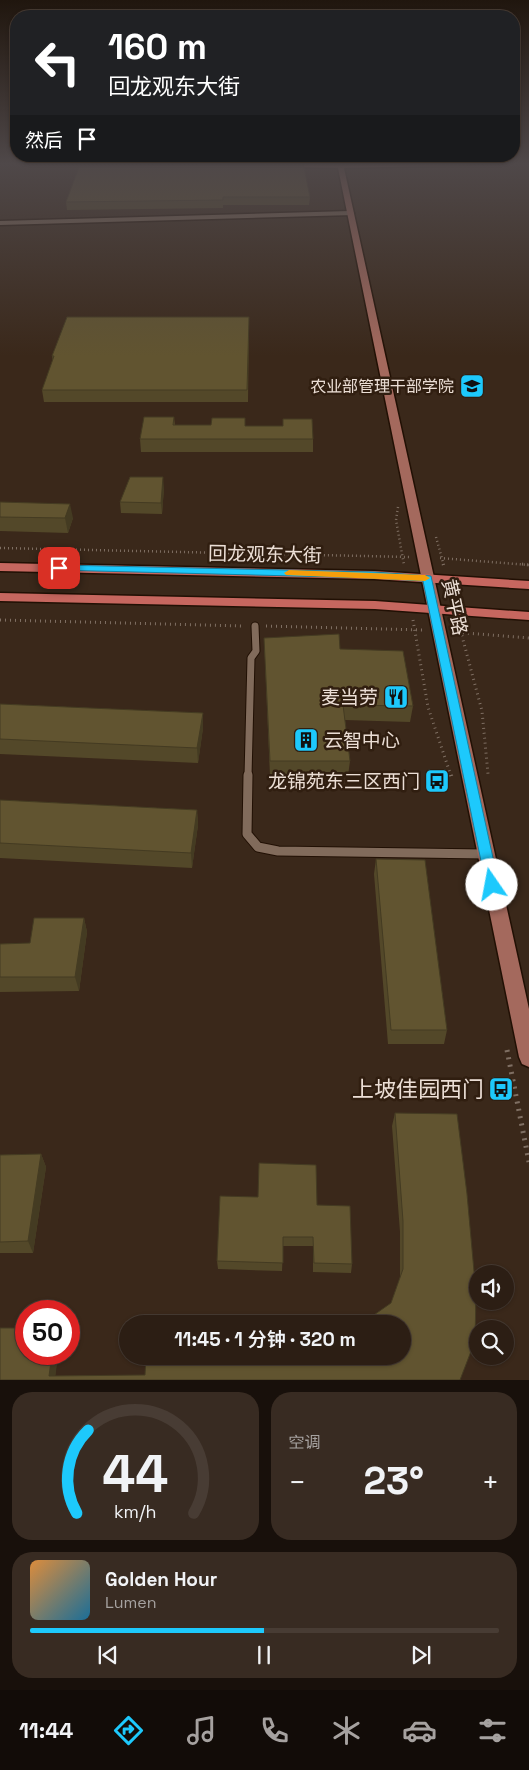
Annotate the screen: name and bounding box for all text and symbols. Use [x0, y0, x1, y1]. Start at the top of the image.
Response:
text: 160 m [108, 25, 207, 69]
icon: left [25, 30, 90, 95]
text: 回龙观东大街 [108, 72, 240, 100]
icon: arrive [73, 125, 101, 153]
text: 然后 [25, 128, 63, 153]
school or university icon: 农业部管理干部学院 [459, 373, 485, 399]
place label: 农业部管理干部学院 [310, 376, 454, 397]
street label: 回龙观东大街 [208, 541, 322, 568]
pin [38, 547, 80, 589]
icon: arrive [45, 554, 73, 582]
street label: 黄平路 [436, 577, 473, 638]
restaurant icon: 麦当劳 [383, 684, 409, 710]
place label: 麦当劳 [321, 685, 378, 710]
building icon: 云智中心 [293, 727, 319, 753]
place label: 云智中心 [324, 728, 400, 753]
bus stop icon: 龙锦苑东三区西门 [424, 768, 450, 794]
place label: 龙锦苑东三区西门 [268, 769, 420, 794]
position arrow [465, 858, 517, 910]
place label: 上坡佳园西门 [352, 1075, 484, 1103]
bus stop icon: 上坡佳园西门 [488, 1076, 514, 1102]
map controls [469, 1265, 514, 1365]
button: sound [469, 1265, 514, 1310]
speed limit sign: 50 [15, 1300, 80, 1365]
button: search [469, 1320, 514, 1365]
text: 11:45 · 1 分钟 · 320 m [174, 1327, 356, 1352]
text: 空调 [289, 1432, 321, 1453]
text: 44 [102, 1441, 168, 1507]
text: 23° [363, 1457, 424, 1505]
text: − [289, 1464, 306, 1500]
text: + [482, 1464, 499, 1500]
text: km/h [114, 1500, 157, 1523]
text: Golden Hour [105, 1567, 217, 1592]
text: Lumen [105, 1592, 157, 1613]
icon: previous [94, 1641, 122, 1669]
icon: pause [250, 1641, 278, 1669]
icon: next [407, 1641, 435, 1669]
icon: directions [111, 1713, 146, 1748]
icon: music [184, 1713, 219, 1748]
icon: phone [257, 1713, 292, 1748]
icon: climate [329, 1713, 364, 1748]
icon: car [402, 1713, 437, 1748]
icon: filters [475, 1713, 510, 1748]
text: 11:44 [19, 1716, 73, 1744]

